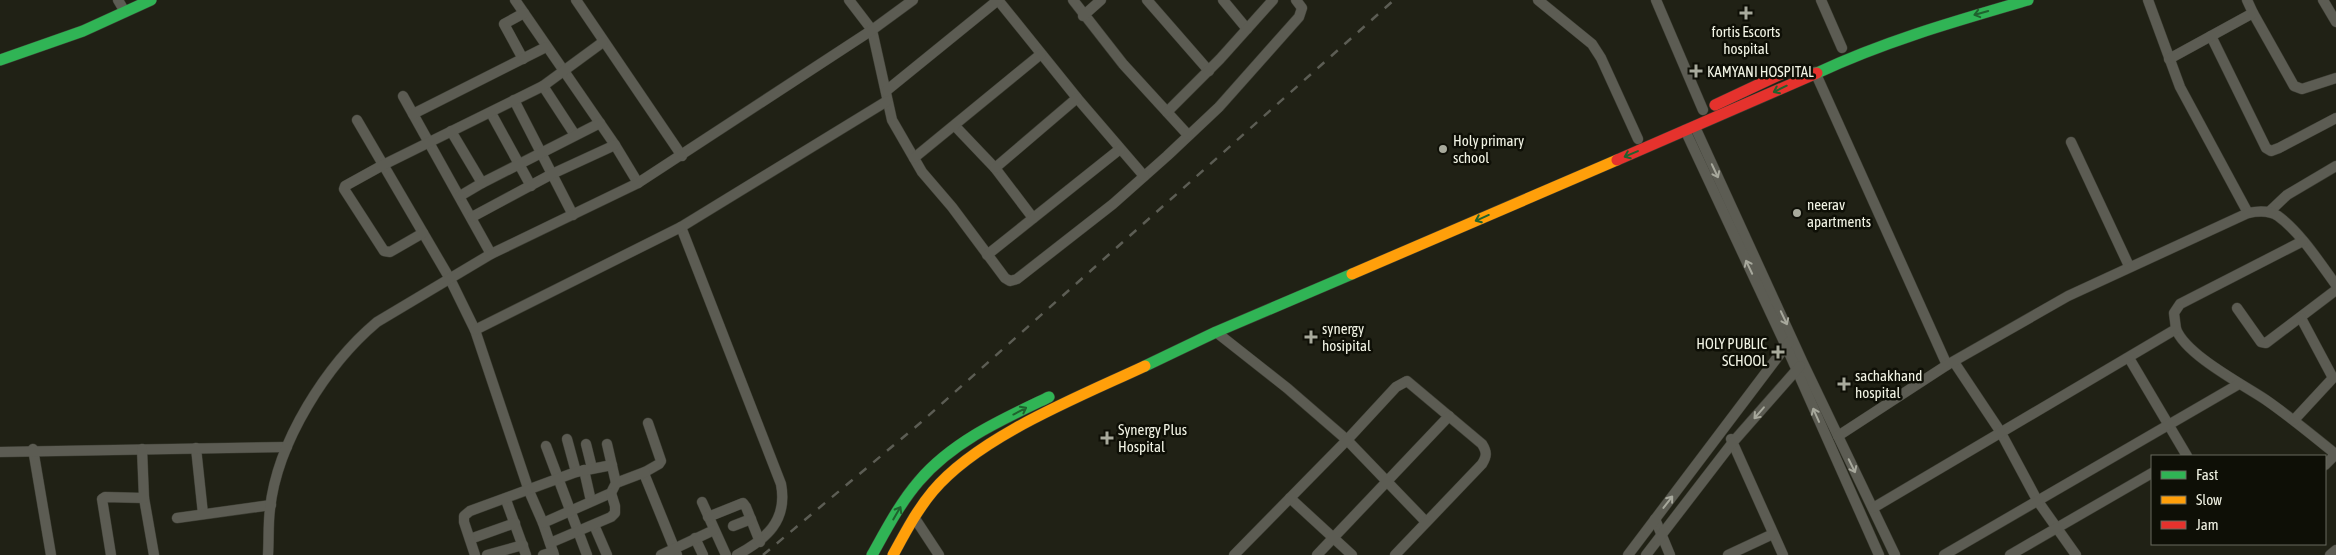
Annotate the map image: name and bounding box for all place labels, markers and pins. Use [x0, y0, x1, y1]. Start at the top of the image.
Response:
marker: fortis Escorts hospital [1739, 6, 1753, 20]
place label: fortis Escorts hospital [1712, 23, 1780, 57]
place label: KAMYANI HOSPITAL [1707, 63, 1814, 80]
marker: KAMYANI HOSPITAL [1689, 64, 1703, 78]
place label: Holy primary school [1453, 132, 1524, 166]
marker: Holy primary school [1437, 143, 1449, 155]
place label: neerav apartments [1807, 196, 1871, 230]
marker: neerav apartments [1791, 207, 1803, 219]
place label: synergy hosipital [1322, 320, 1371, 354]
marker: synergy hosipital [1304, 330, 1318, 344]
place label: HOLY PUBLIC SCHOOL [1696, 335, 1767, 369]
marker: HOLY PUBLIC SCHOOL [1771, 345, 1785, 359]
place label: sachakhand hospital [1855, 367, 1922, 401]
marker: sachakhand hospital [1837, 377, 1851, 391]
place label: Synergy Plus Hospital [1118, 421, 1187, 455]
marker: Synergy Plus Hospital [1100, 431, 1114, 445]

